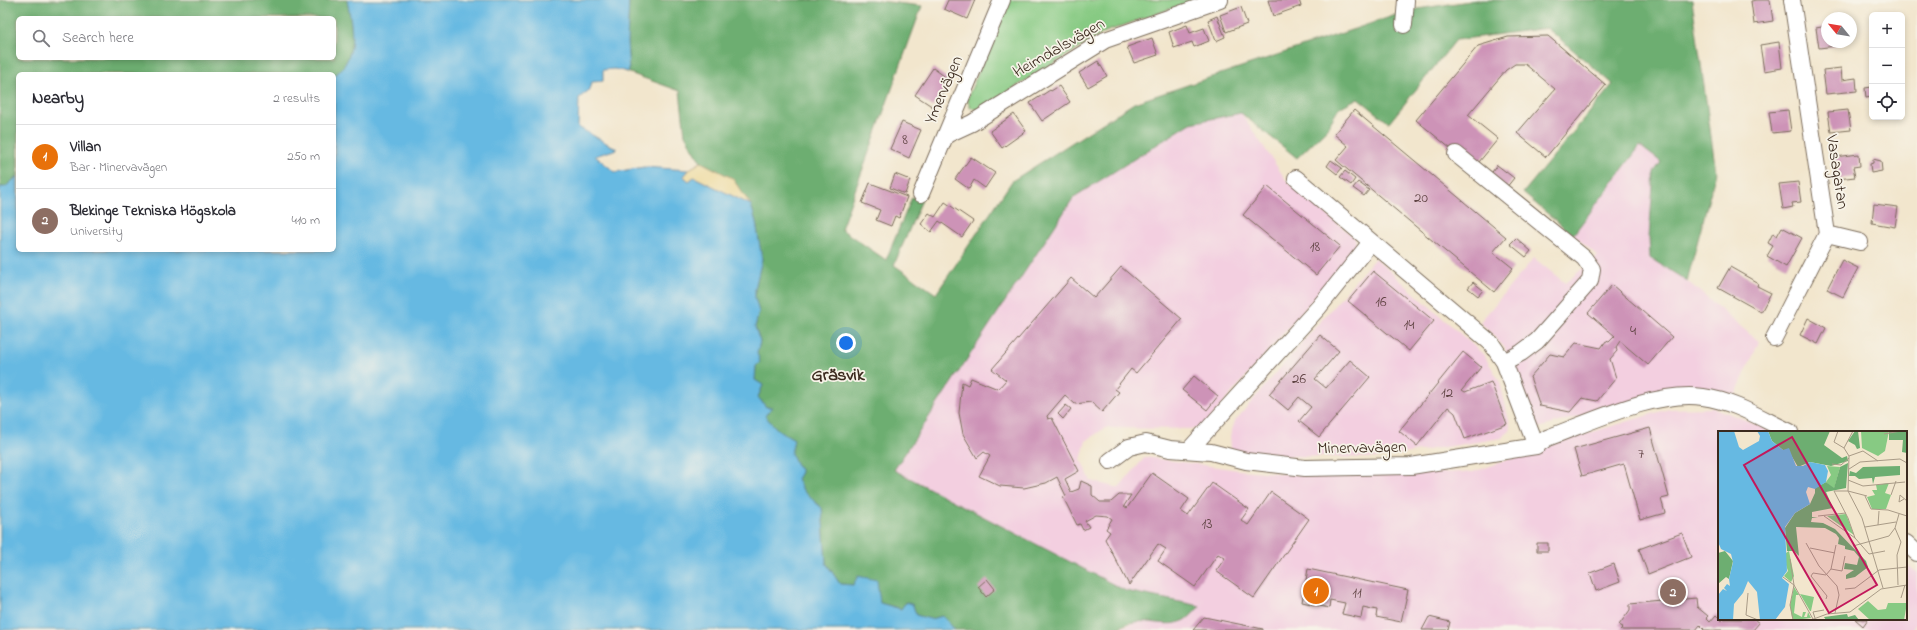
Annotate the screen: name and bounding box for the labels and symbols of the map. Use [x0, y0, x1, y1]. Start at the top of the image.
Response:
street label: Heimdalsvägen [1008, 11, 1111, 86]
north arrow [1821, 12, 1857, 48]
street label: Ymervägen [918, 52, 971, 129]
house number: 8 [902, 129, 908, 151]
street label: Vasagatan [1817, 132, 1855, 211]
house number: 20 [1414, 187, 1428, 209]
house number: 18 [1310, 236, 1321, 258]
house number: 16 [1375, 291, 1387, 313]
house number: 14 [1404, 314, 1414, 336]
house number: 4 [1630, 320, 1636, 342]
your location [836, 333, 856, 353]
district label: Gräsvik [811, 363, 866, 389]
house number: 26 [1292, 368, 1306, 390]
house number: 12 [1441, 382, 1454, 404]
inset map [1718, 431, 1907, 620]
street label: Minervavägen [1317, 435, 1407, 463]
house number: 7 [1638, 443, 1644, 465]
house number: 13 [1202, 513, 1212, 535]
pin: 1 [1303, 576, 1329, 606]
pin: 2 [1660, 577, 1686, 607]
house number: 11 [1352, 582, 1362, 604]

